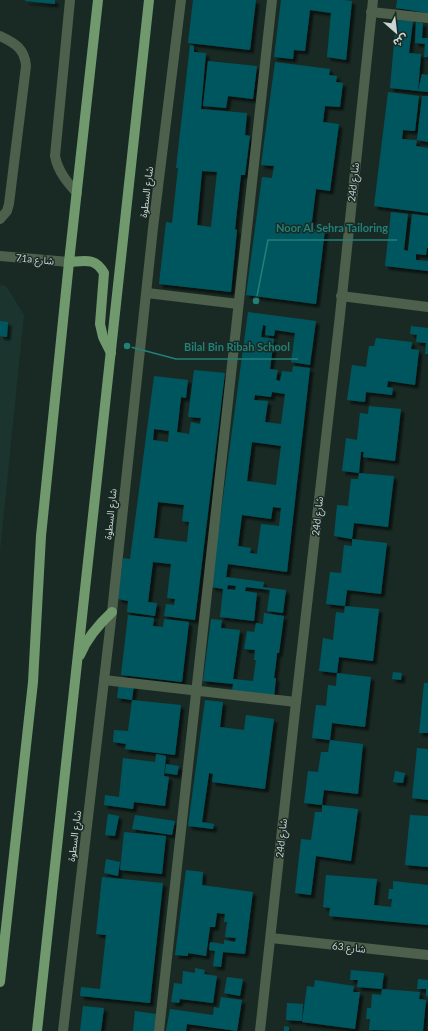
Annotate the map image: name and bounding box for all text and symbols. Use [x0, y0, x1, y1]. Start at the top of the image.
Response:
north arrow [376, 12, 416, 52]
text: ش [391, 31, 411, 51]
street label: 24d شارع [345, 162, 363, 202]
street label: شارع السطوة [137, 166, 157, 218]
callout: Noor Al Sehra Tailoring [268, 217, 397, 240]
text: Noor Al Sehra Tailoring [276, 221, 388, 234]
street label: 71a شارع [15, 251, 55, 269]
callout: Bilal Bin Ribah School [176, 336, 298, 359]
text: Bilal Bin Ribah School [184, 340, 290, 353]
street label: شارع السطوة [101, 488, 121, 540]
street label: 24d شارع [309, 496, 327, 536]
street label: شارع السطوة [65, 810, 85, 862]
street label: 24d شارع [273, 818, 291, 858]
street label: شارع 63 [331, 939, 367, 957]

